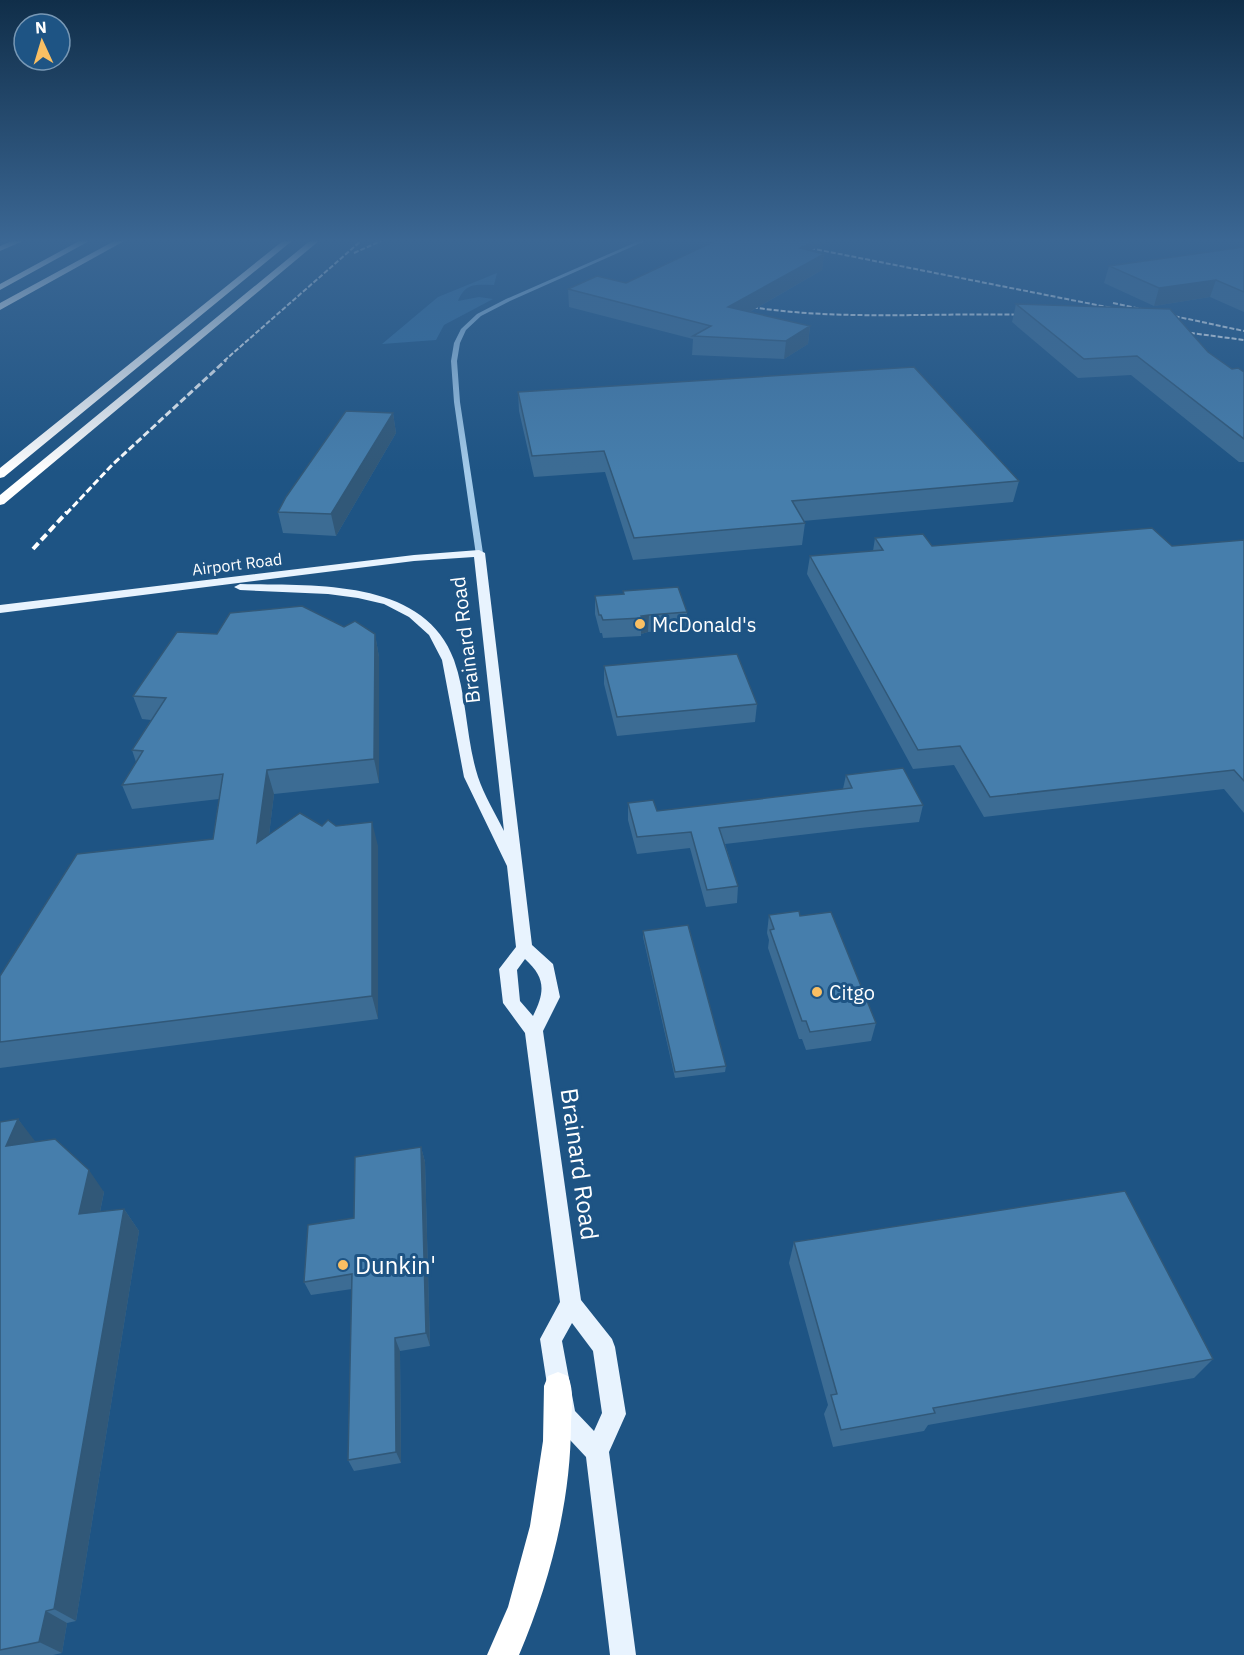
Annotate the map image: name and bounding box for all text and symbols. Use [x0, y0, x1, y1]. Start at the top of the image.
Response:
north arrow [12, 12, 72, 72]
text: N [34, 17, 47, 37]
street label: Airport Road [191, 549, 283, 579]
street label: Brainard Road [444, 575, 486, 705]
place label: McDonald's [652, 611, 757, 638]
marker: McDonald's [633, 617, 647, 631]
place label: Citgo [829, 979, 875, 1006]
marker: Citgo [810, 985, 824, 999]
street label: Brainard Road [554, 1086, 606, 1242]
place label: Dunkin' [355, 1249, 436, 1281]
marker: Dunkin' [336, 1258, 350, 1272]

